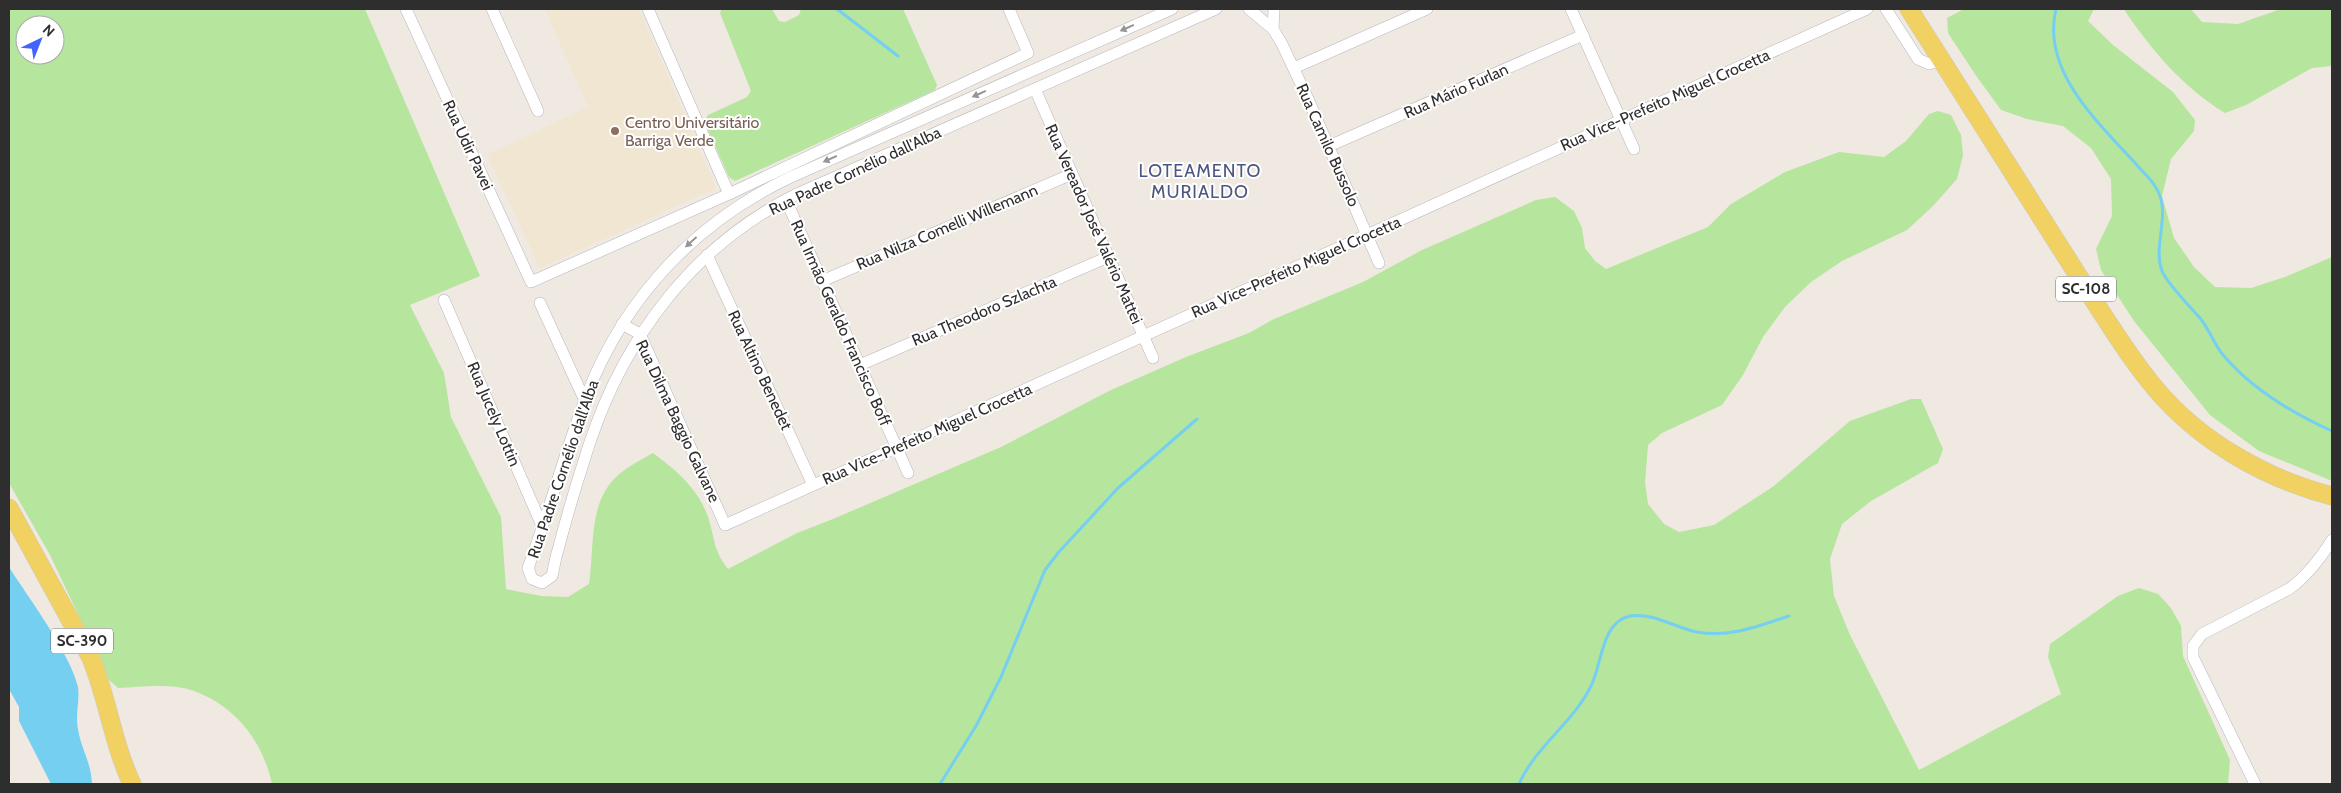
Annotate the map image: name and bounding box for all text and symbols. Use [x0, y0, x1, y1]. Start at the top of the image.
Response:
north arrow [15, 15, 65, 65]
text: N [39, 21, 59, 40]
one-way arrow [1120, 25, 1134, 33]
street label: Rua Vice-Prefeito Miguel Crocetta [1557, 45, 1773, 155]
street label: Rua Mário Furlan [1401, 59, 1511, 122]
street label: Rua Camilo Bussolo [1292, 81, 1364, 210]
one-way arrow [972, 90, 986, 98]
street label: Rua Udir Pavei [439, 97, 497, 193]
place label: Centro Universitário Barriga Verde [625, 113, 759, 150]
street label: Rua Vereador José Valério Mattei [1041, 121, 1147, 327]
street label: Rua Padre Cornélio dall'Alba [766, 123, 944, 219]
marker: Centro Universitário Barriga Verde [609, 125, 621, 137]
one-way arrow [823, 156, 837, 164]
district label: LOTEAMENTO MURIALDO [1139, 160, 1261, 203]
street label: Rua Nilza Comelli Willemann [853, 180, 1041, 274]
street label: Rua Vice-Prefeito Miguel Crocetta [1188, 212, 1404, 322]
street label: Rua Irmão Geraldo Francisco Boff [787, 217, 895, 430]
one-way arrow [685, 236, 697, 248]
street label: Rua Theodoro Szlachta [909, 272, 1059, 350]
road number: SC-108 [2056, 276, 2116, 302]
street label: Rua Altino Benedet [724, 307, 796, 433]
street label: Rua Dilma Baggio Galvane [632, 337, 724, 505]
street label: Rua Jucely Lottin [463, 359, 525, 469]
street label: Rua Padre Cornélio dall'Alba [523, 377, 603, 561]
street label: Rua Vice-Prefeito Miguel Crocetta [819, 379, 1035, 489]
road number: SC-390 [51, 628, 113, 654]

